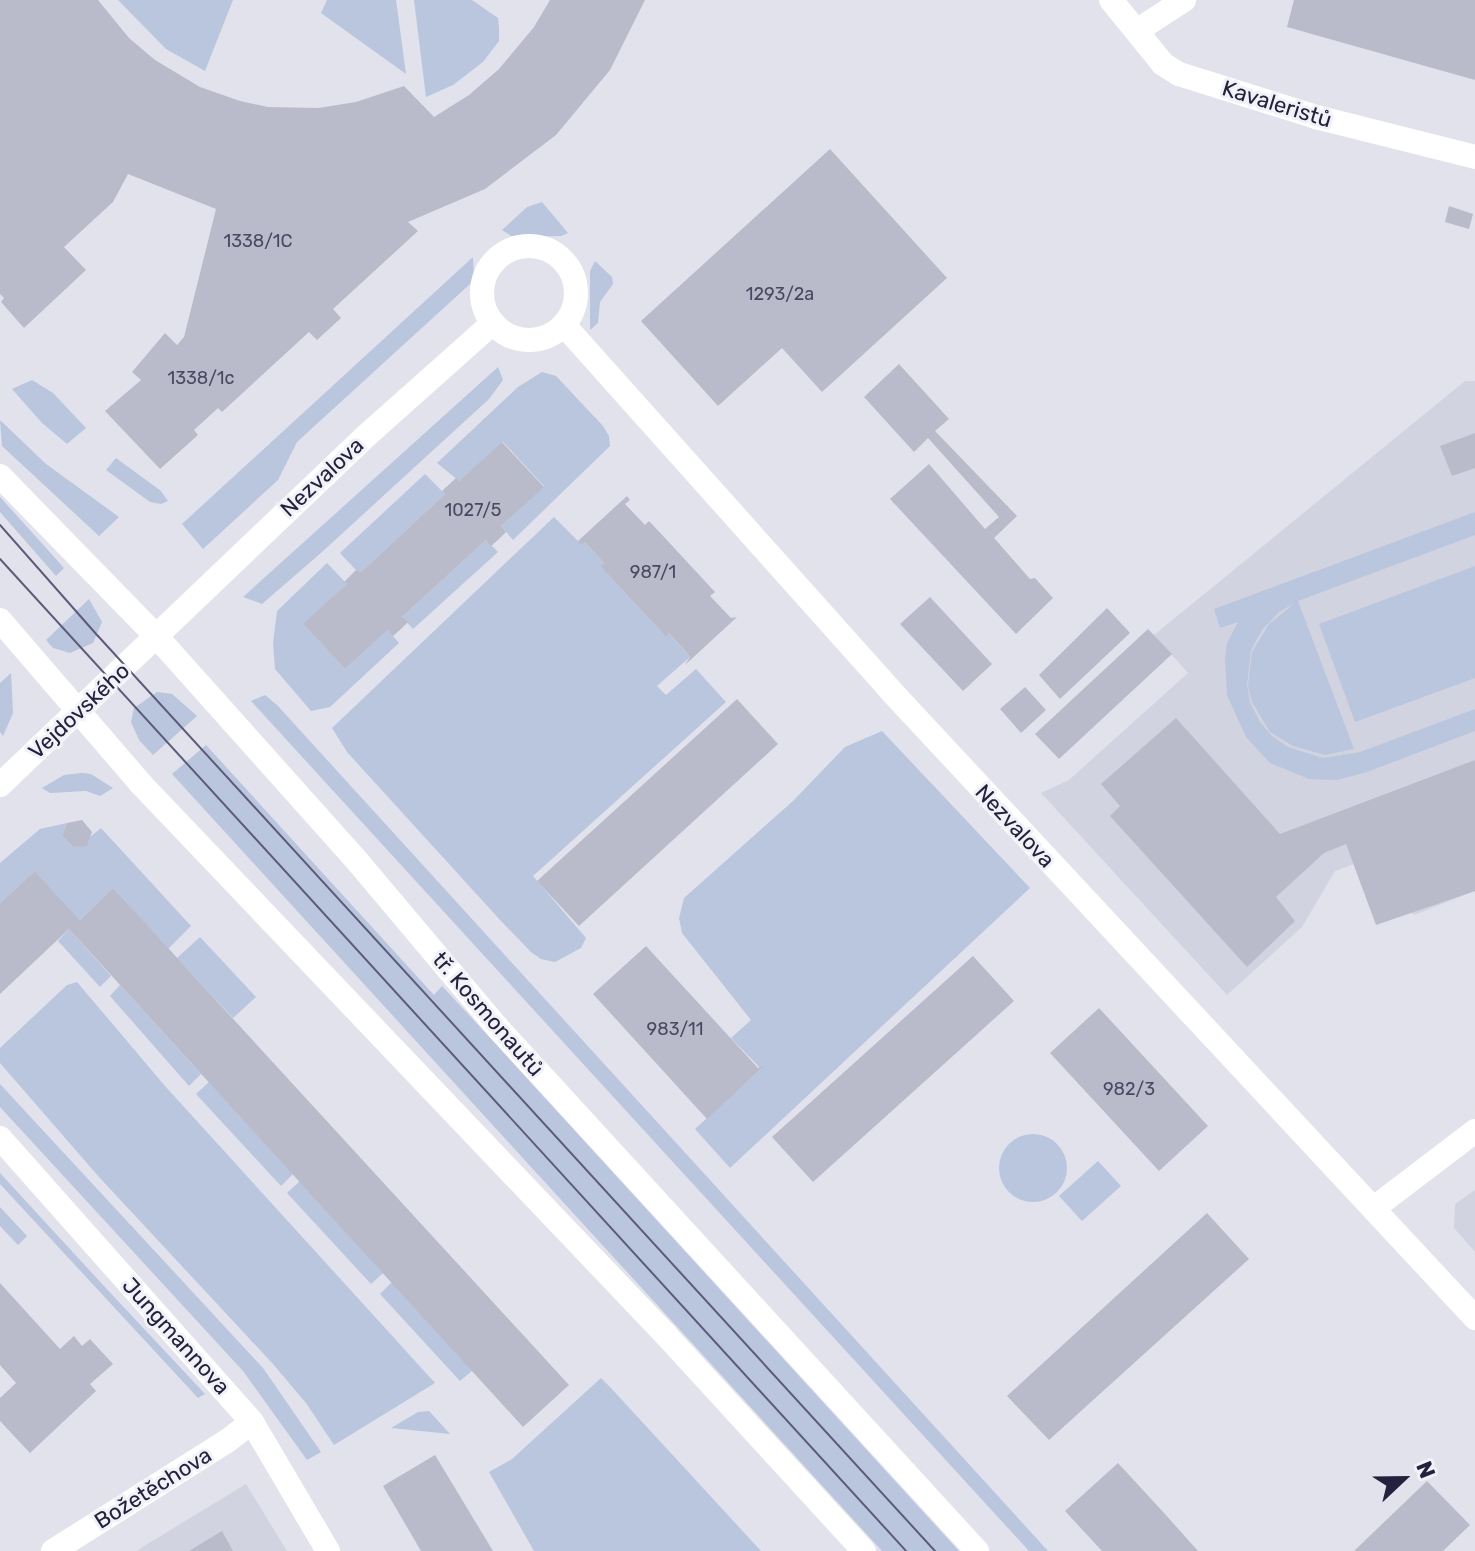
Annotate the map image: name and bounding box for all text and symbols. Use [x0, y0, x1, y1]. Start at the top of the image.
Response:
street label: Kavaleristů [1219, 75, 1335, 133]
house number: 1338/1C [223, 230, 293, 252]
house number: 1293/2a [746, 283, 814, 305]
house number: 1338/1c [168, 367, 234, 389]
street label: Nezvalova [275, 432, 369, 522]
house number: 1027/5 [444, 499, 502, 521]
house number: 987/1 [630, 561, 676, 583]
street label: Vejdovského [23, 657, 135, 765]
street label: Nezvalova [970, 779, 1060, 873]
street label: tř. Kosmonautů [427, 947, 549, 1081]
house number: 983/11 [647, 1018, 703, 1040]
house number: 982/3 [1103, 1078, 1155, 1100]
street label: Jungmannova [117, 1272, 235, 1400]
north arrow [1363, 1439, 1443, 1519]
street label: Božetěchova [90, 1442, 216, 1534]
text: N [1410, 1457, 1441, 1482]

